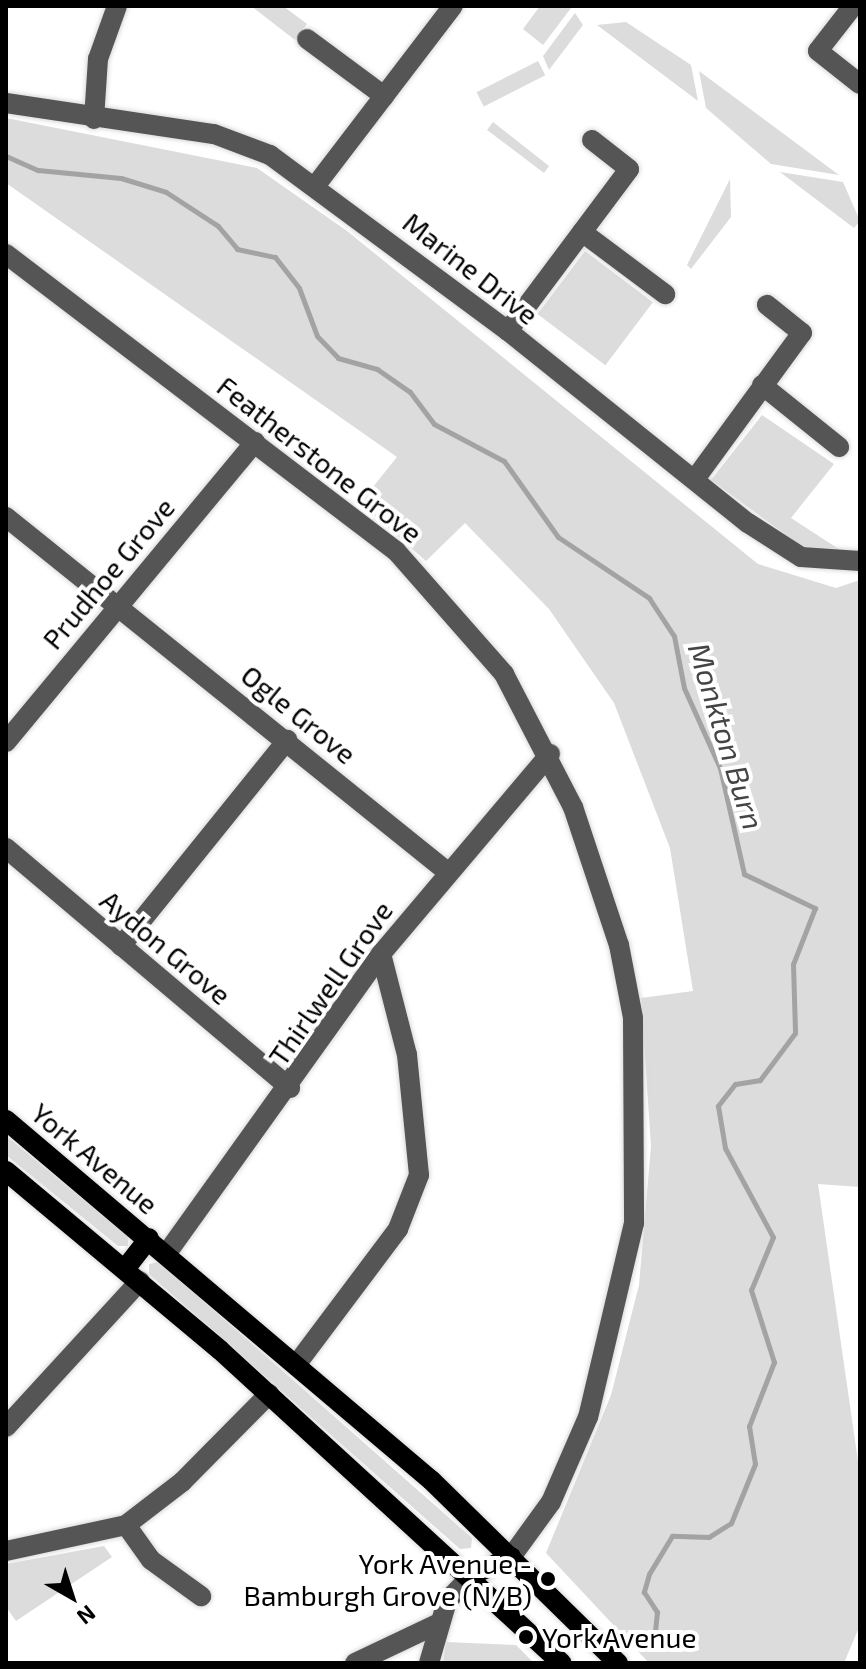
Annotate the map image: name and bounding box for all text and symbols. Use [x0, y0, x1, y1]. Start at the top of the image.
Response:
street label: Marine Drive [397, 205, 545, 331]
street label: Featherstone Grove [211, 369, 429, 549]
street label: Prudhoe Grove [35, 491, 181, 655]
water label: Monkton Burn [682, 638, 772, 834]
street label: Ogle Grove [235, 658, 363, 770]
street label: Aydon Grove [94, 883, 238, 1011]
street label: Thirlwell Grove [261, 894, 399, 1072]
street label: York Avenue [25, 1095, 165, 1221]
place label: York Avenue - Bamburgh Grove (N/B) [244, 1546, 532, 1612]
north arrow [32, 1557, 112, 1637]
marker: York Avenue - Bamburgh Grove (N/B) [539, 1570, 557, 1588]
text: N [73, 1601, 101, 1631]
place label: York Avenue [542, 1620, 698, 1654]
marker: York Avenue [517, 1628, 535, 1646]

